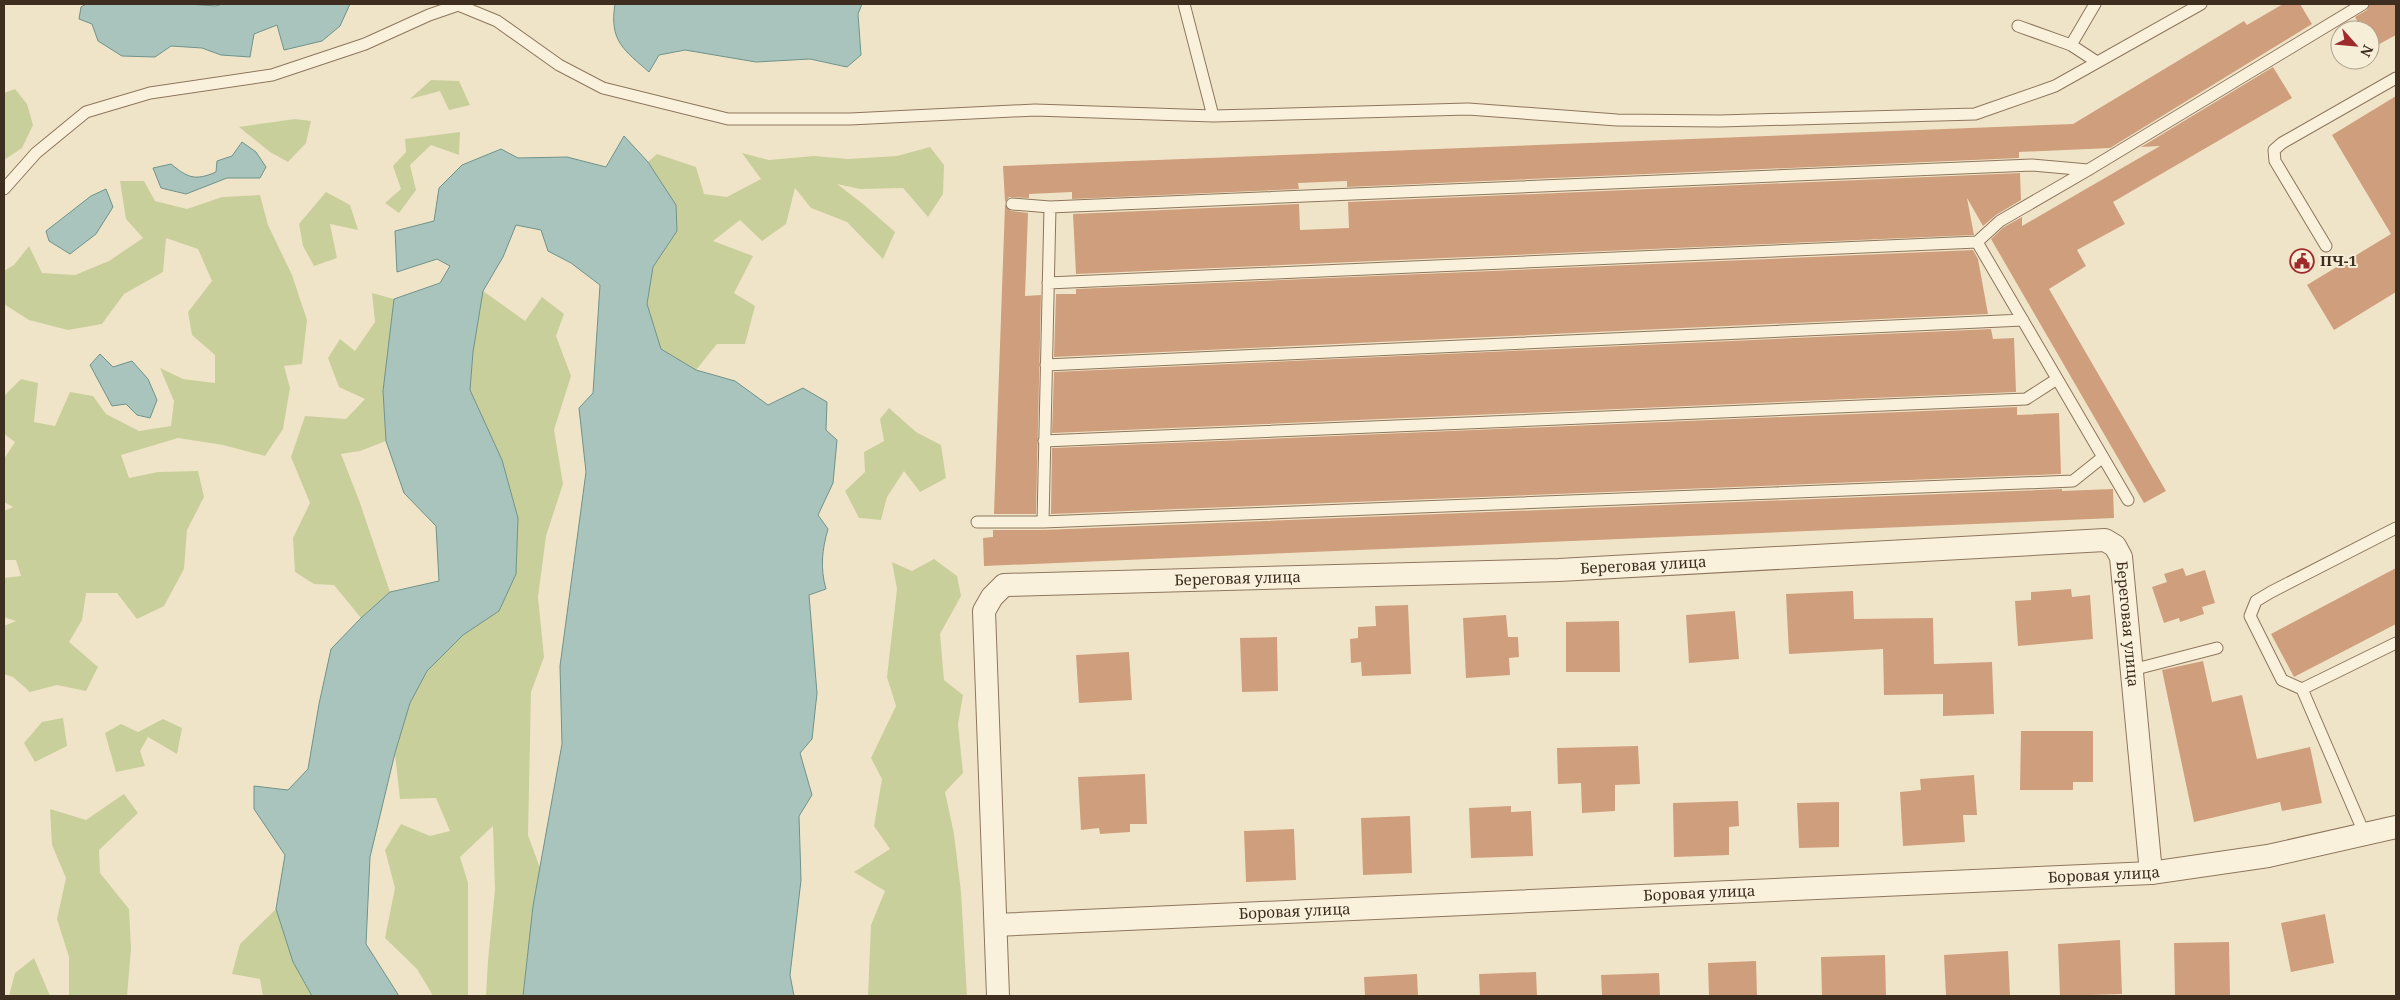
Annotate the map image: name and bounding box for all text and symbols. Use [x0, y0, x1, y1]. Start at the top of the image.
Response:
north arrow [2330, 20, 2380, 70]
text: N [2356, 42, 2378, 60]
public building icon: ПЧ-1 [2289, 248, 2315, 274]
place label: ПЧ-1 [2320, 250, 2357, 270]
street label: Береговая улица [1580, 551, 1707, 578]
street label: Береговая улица [2112, 560, 2144, 688]
street label: Береговая улица [1174, 566, 1301, 589]
street label: Боровая улица [2047, 861, 2161, 887]
street label: Боровая улица [1643, 880, 1756, 905]
street label: Боровая улица [1238, 898, 1351, 923]

